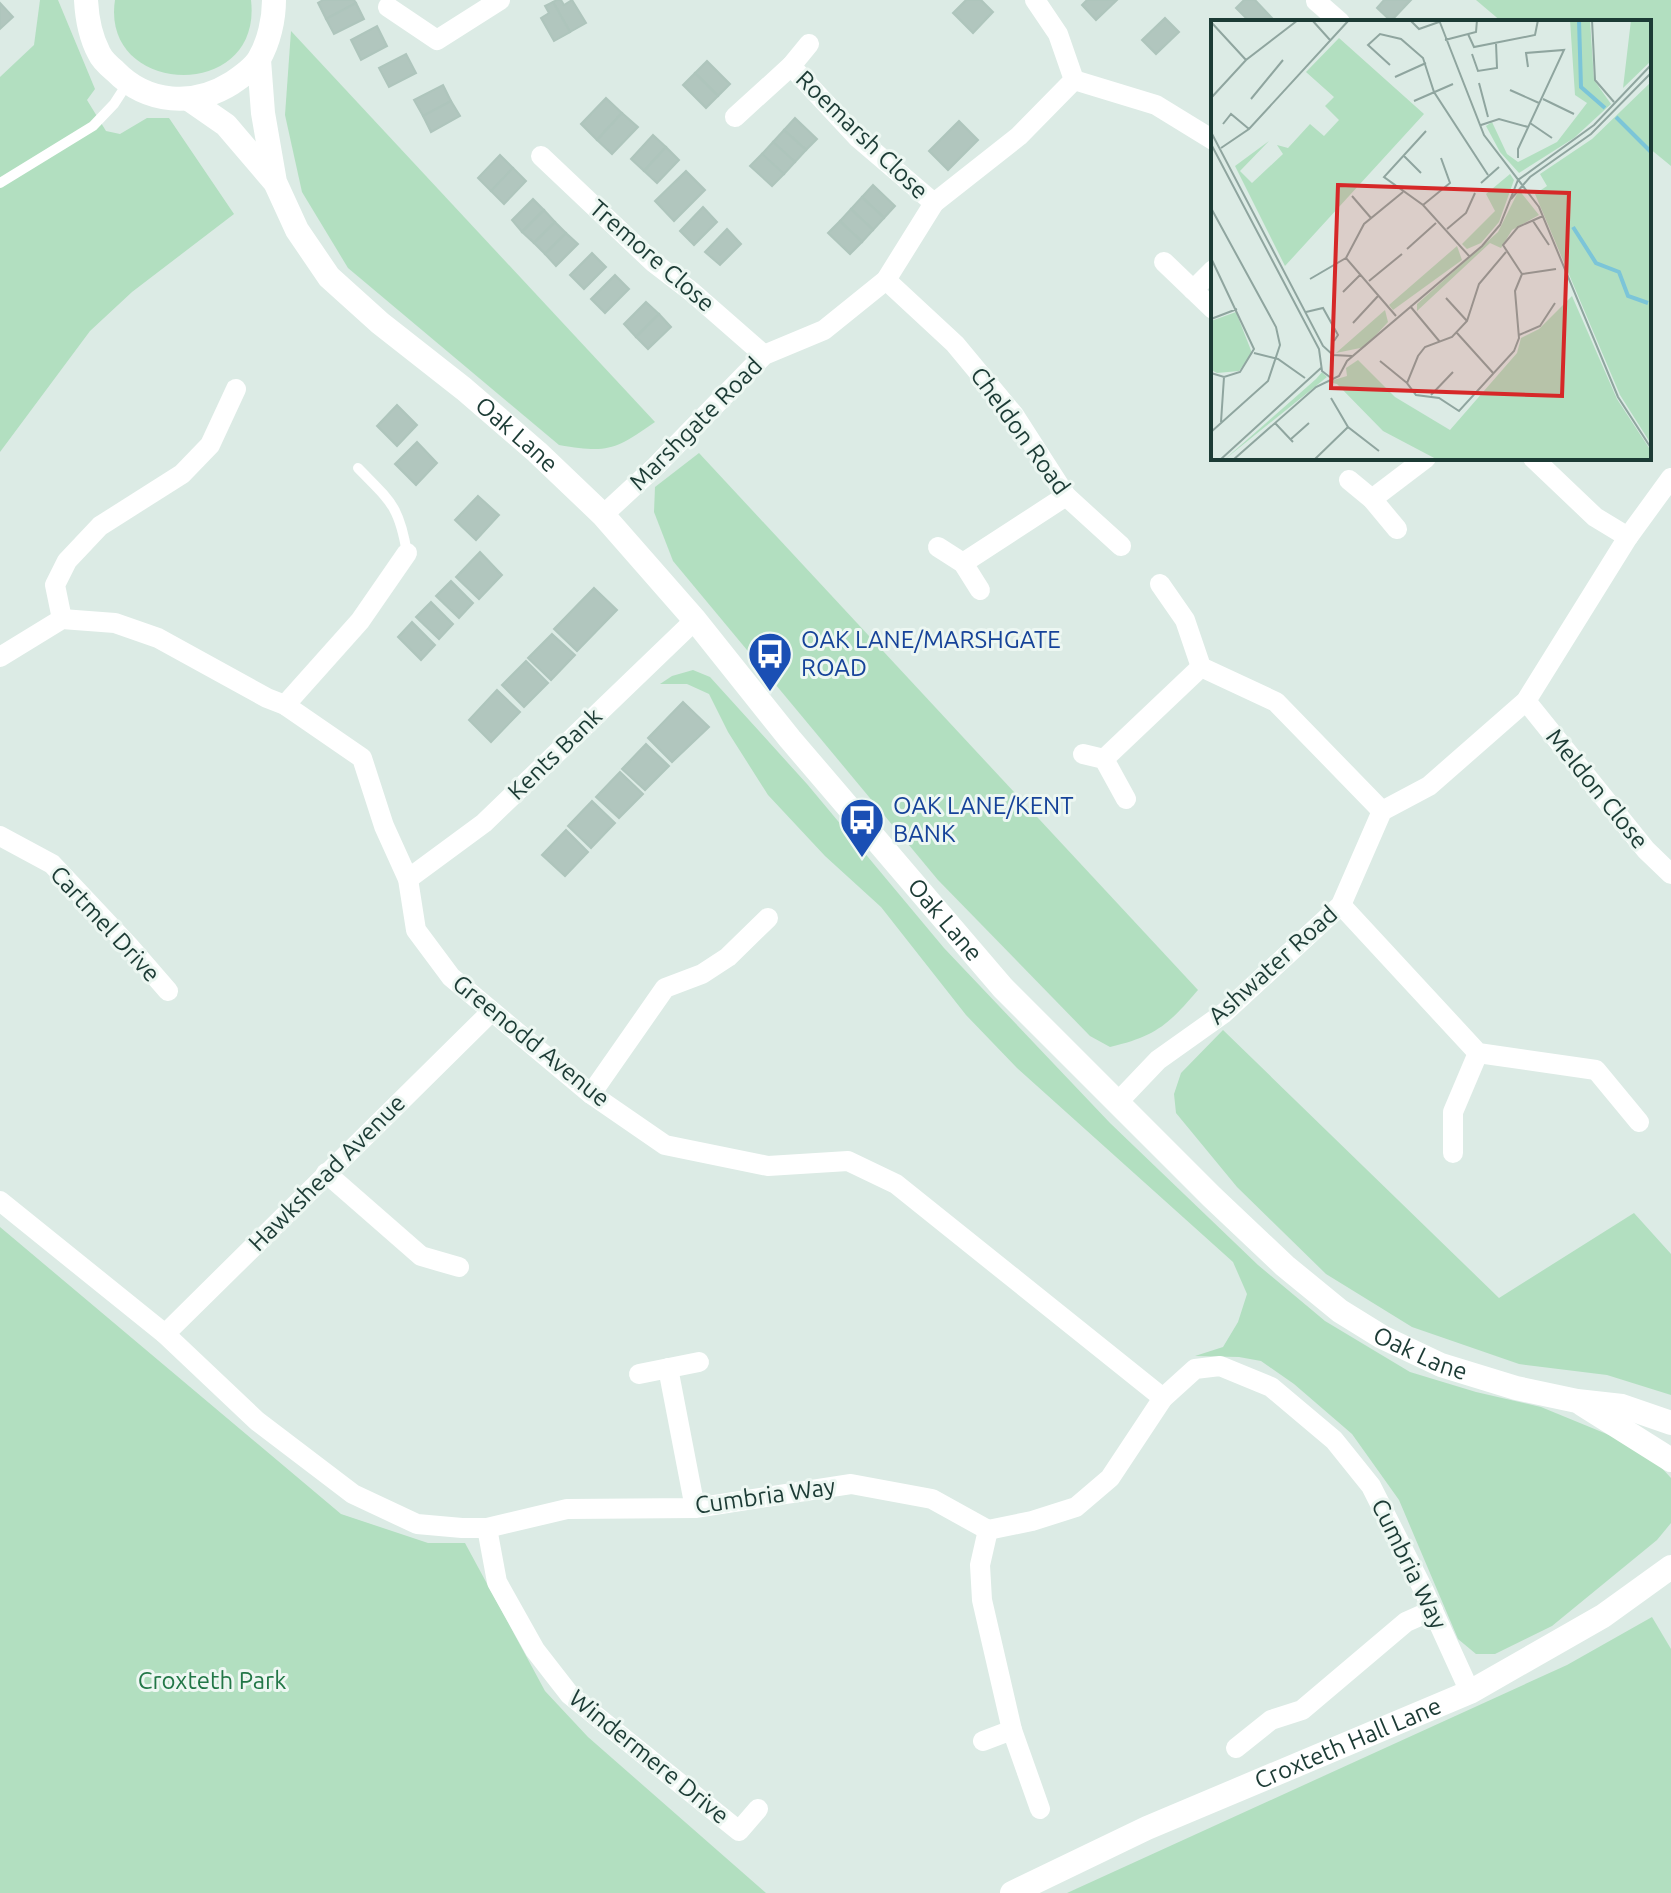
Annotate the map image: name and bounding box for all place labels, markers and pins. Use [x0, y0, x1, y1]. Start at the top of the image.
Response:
place label: OAK LANE/MARSHGATE ROAD [801, 626, 1061, 681]
bus stop icon: OAK LANE/MARSHGATE ROAD [746, 630, 794, 693]
place label: OAK LANE/KENT BANK [893, 792, 1074, 847]
bus stop icon: OAK LANE/KENT BANK [838, 796, 886, 859]

